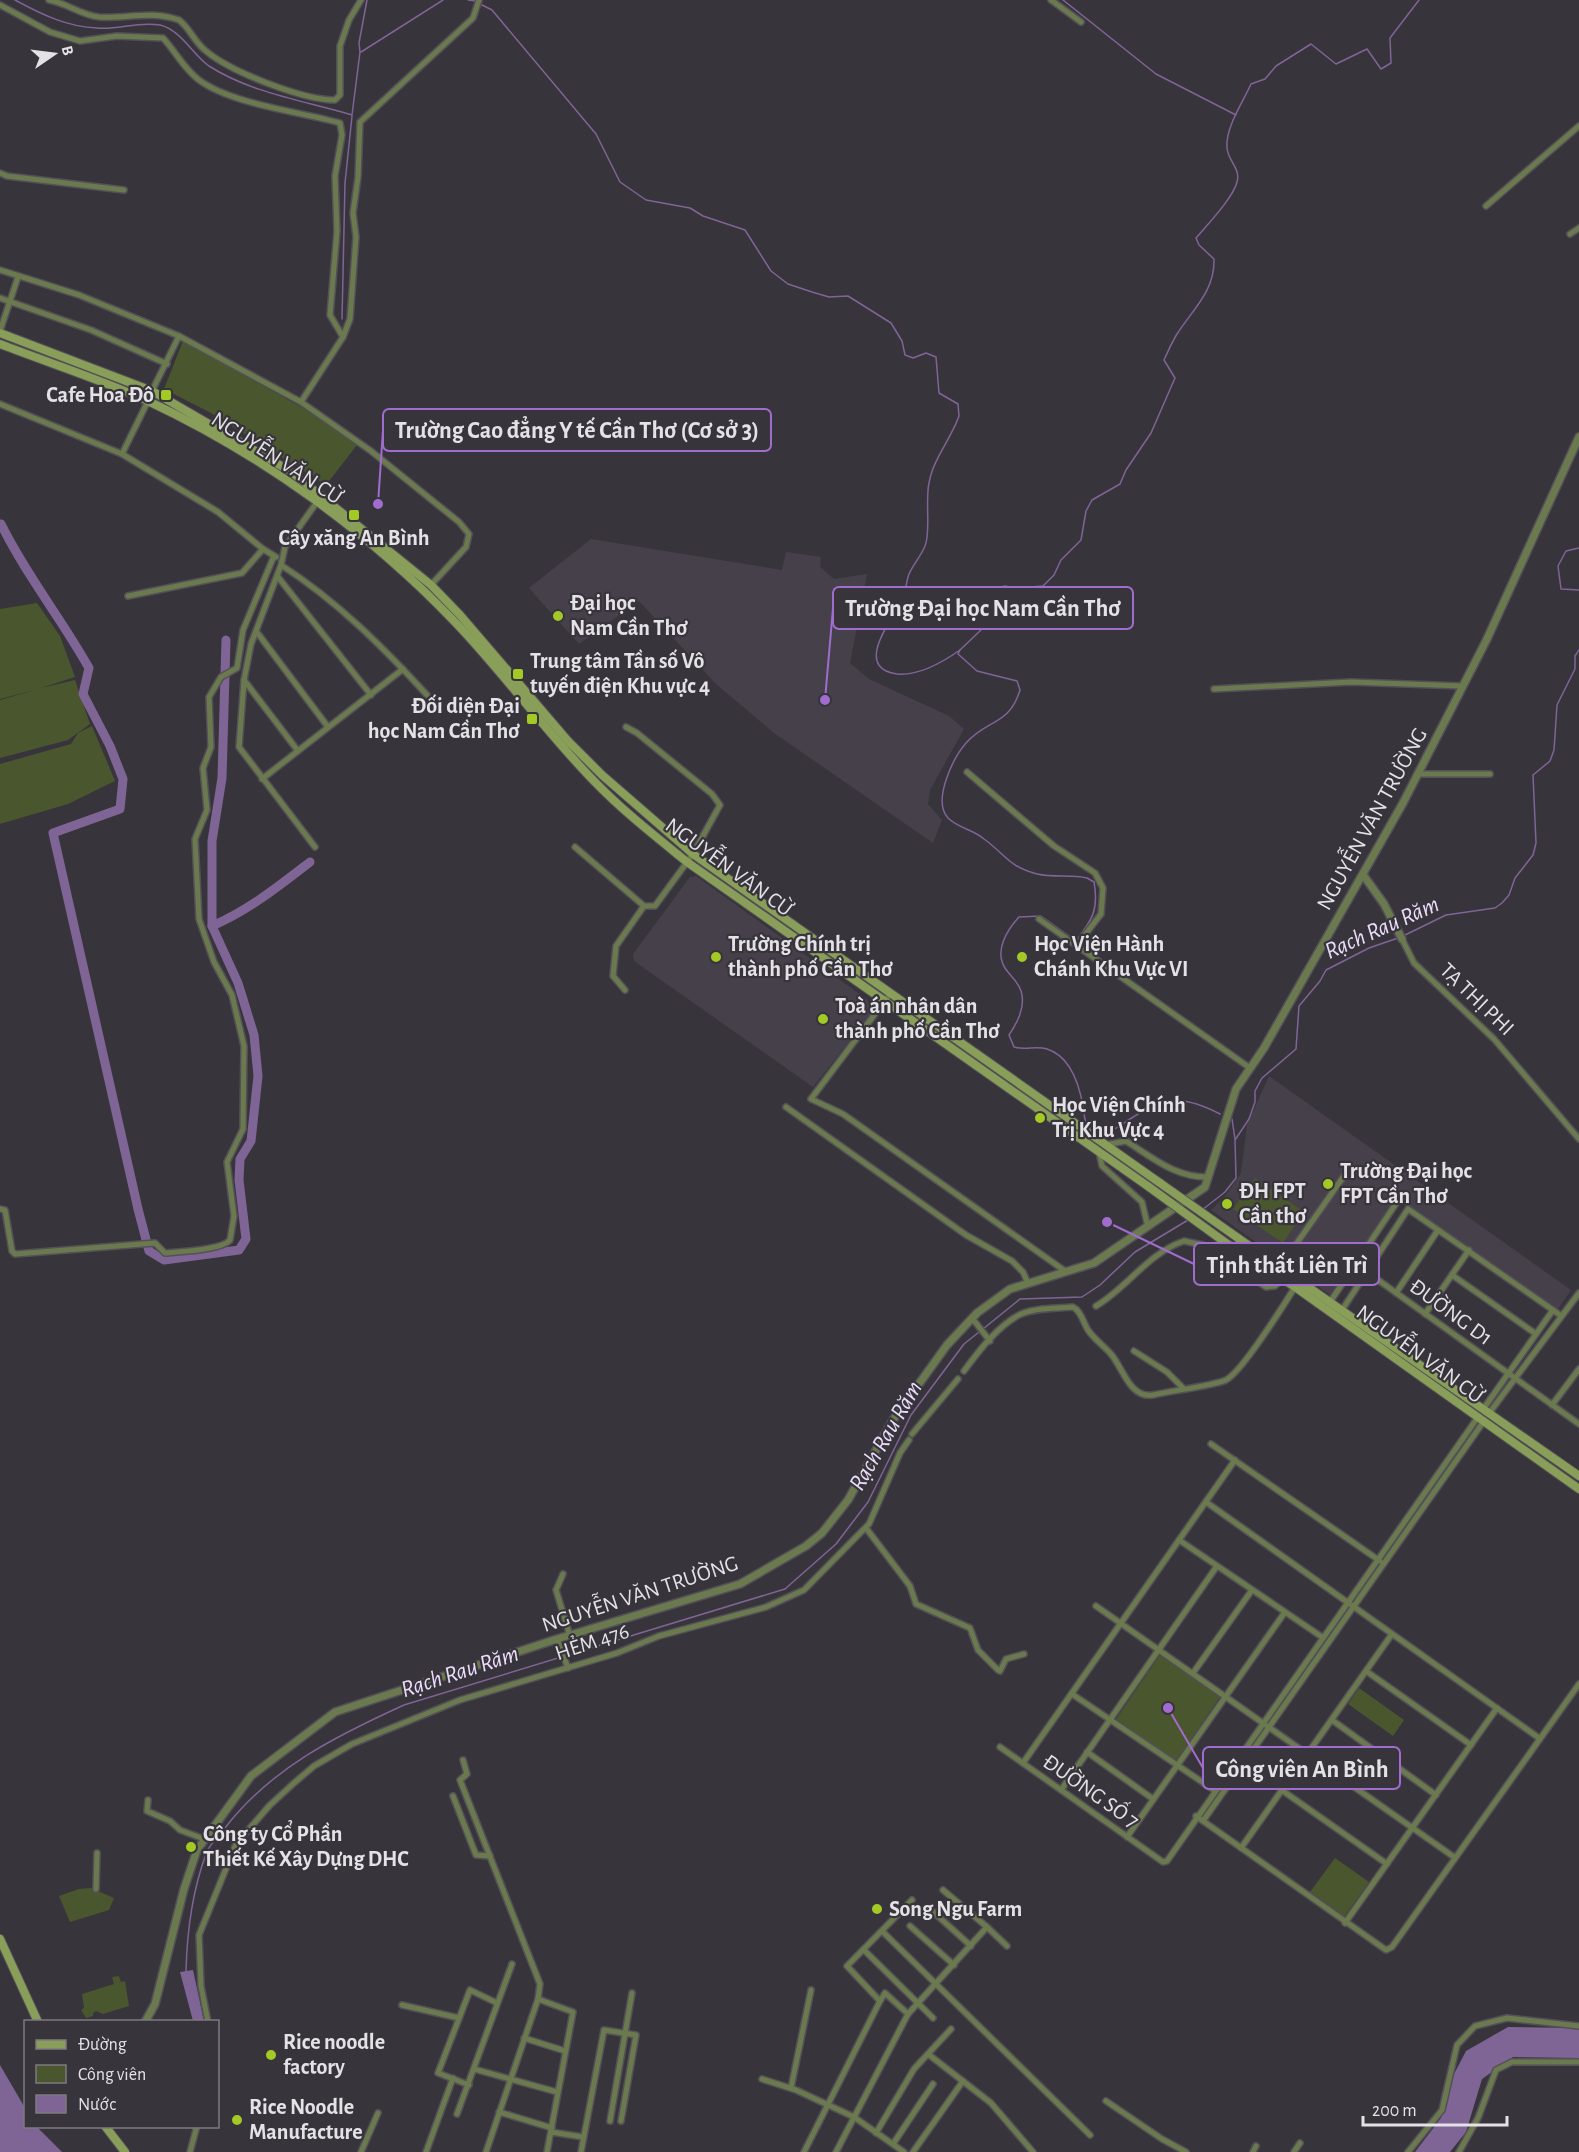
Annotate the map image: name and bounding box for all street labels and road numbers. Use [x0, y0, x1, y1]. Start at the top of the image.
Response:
street label: NGUYỄN VĂN CỪ [208, 404, 349, 509]
street label: NGUYỄN VĂN TRƯỜNG [1309, 722, 1431, 914]
street label: NGUYỄN VĂN CỪ [661, 810, 800, 921]
street label: TẠ THỊ PHI [1436, 959, 1518, 1039]
street label: ĐƯỜNG D1 [1406, 1274, 1497, 1349]
street label: NGUYỄN VĂN CỪ [1352, 1297, 1491, 1408]
street label: NGUYỄN VĂN TRƯỜNG [538, 1548, 741, 1636]
street label: HẺM 476 [552, 1619, 632, 1664]
street label: ĐƯỜNG SỐ 7 [1039, 1747, 1145, 1832]

